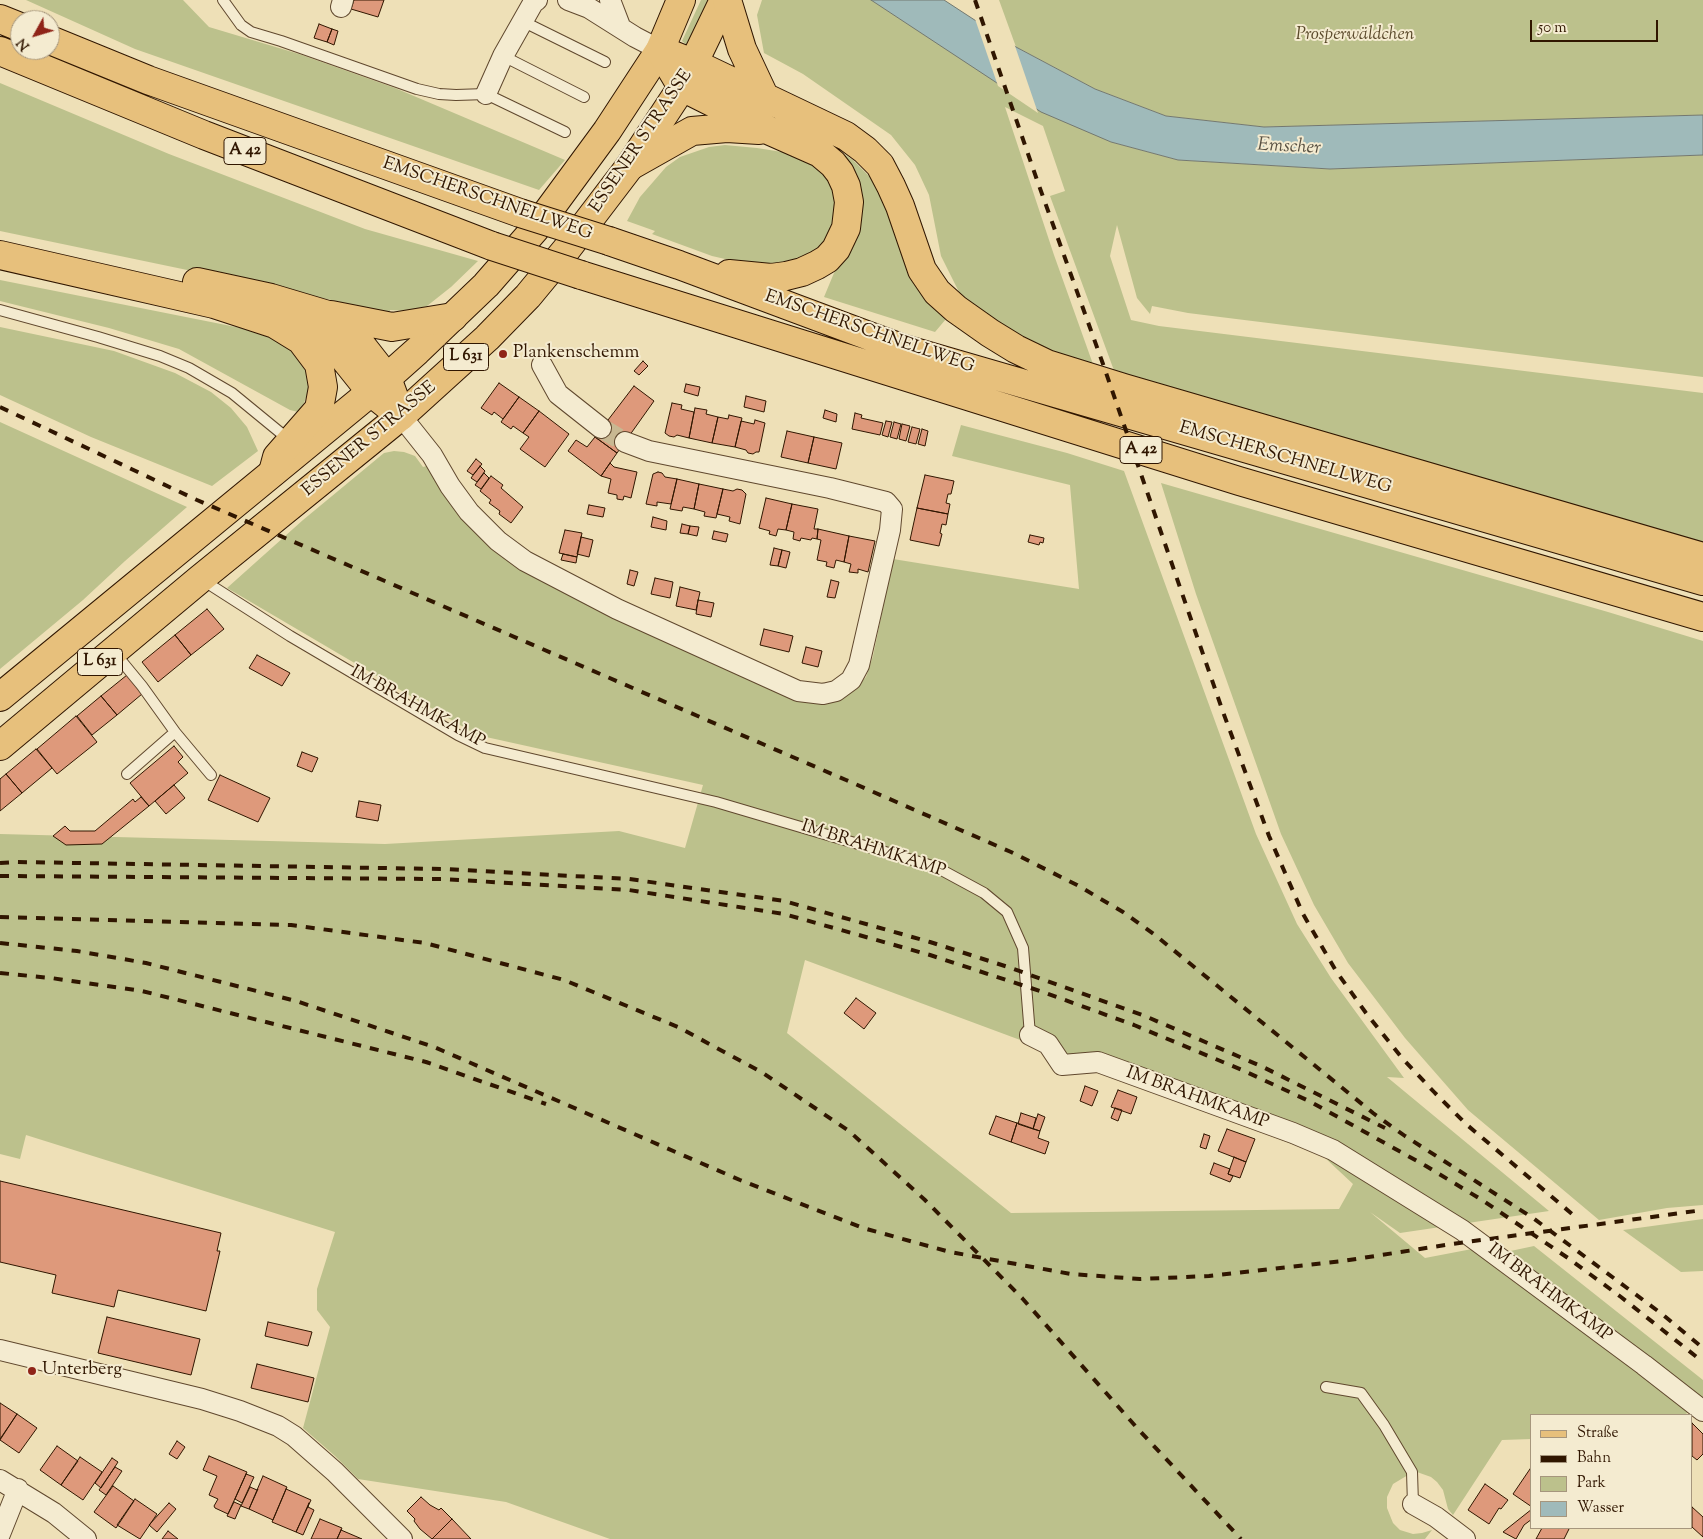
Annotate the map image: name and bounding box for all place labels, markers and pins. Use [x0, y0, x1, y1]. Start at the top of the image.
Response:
place label: Plankenschemm [513, 343, 639, 365]
marker: Plankenschemm [497, 348, 509, 360]
place label: Unterberg [42, 1360, 122, 1382]
marker: Unterberg [26, 1365, 38, 1377]

